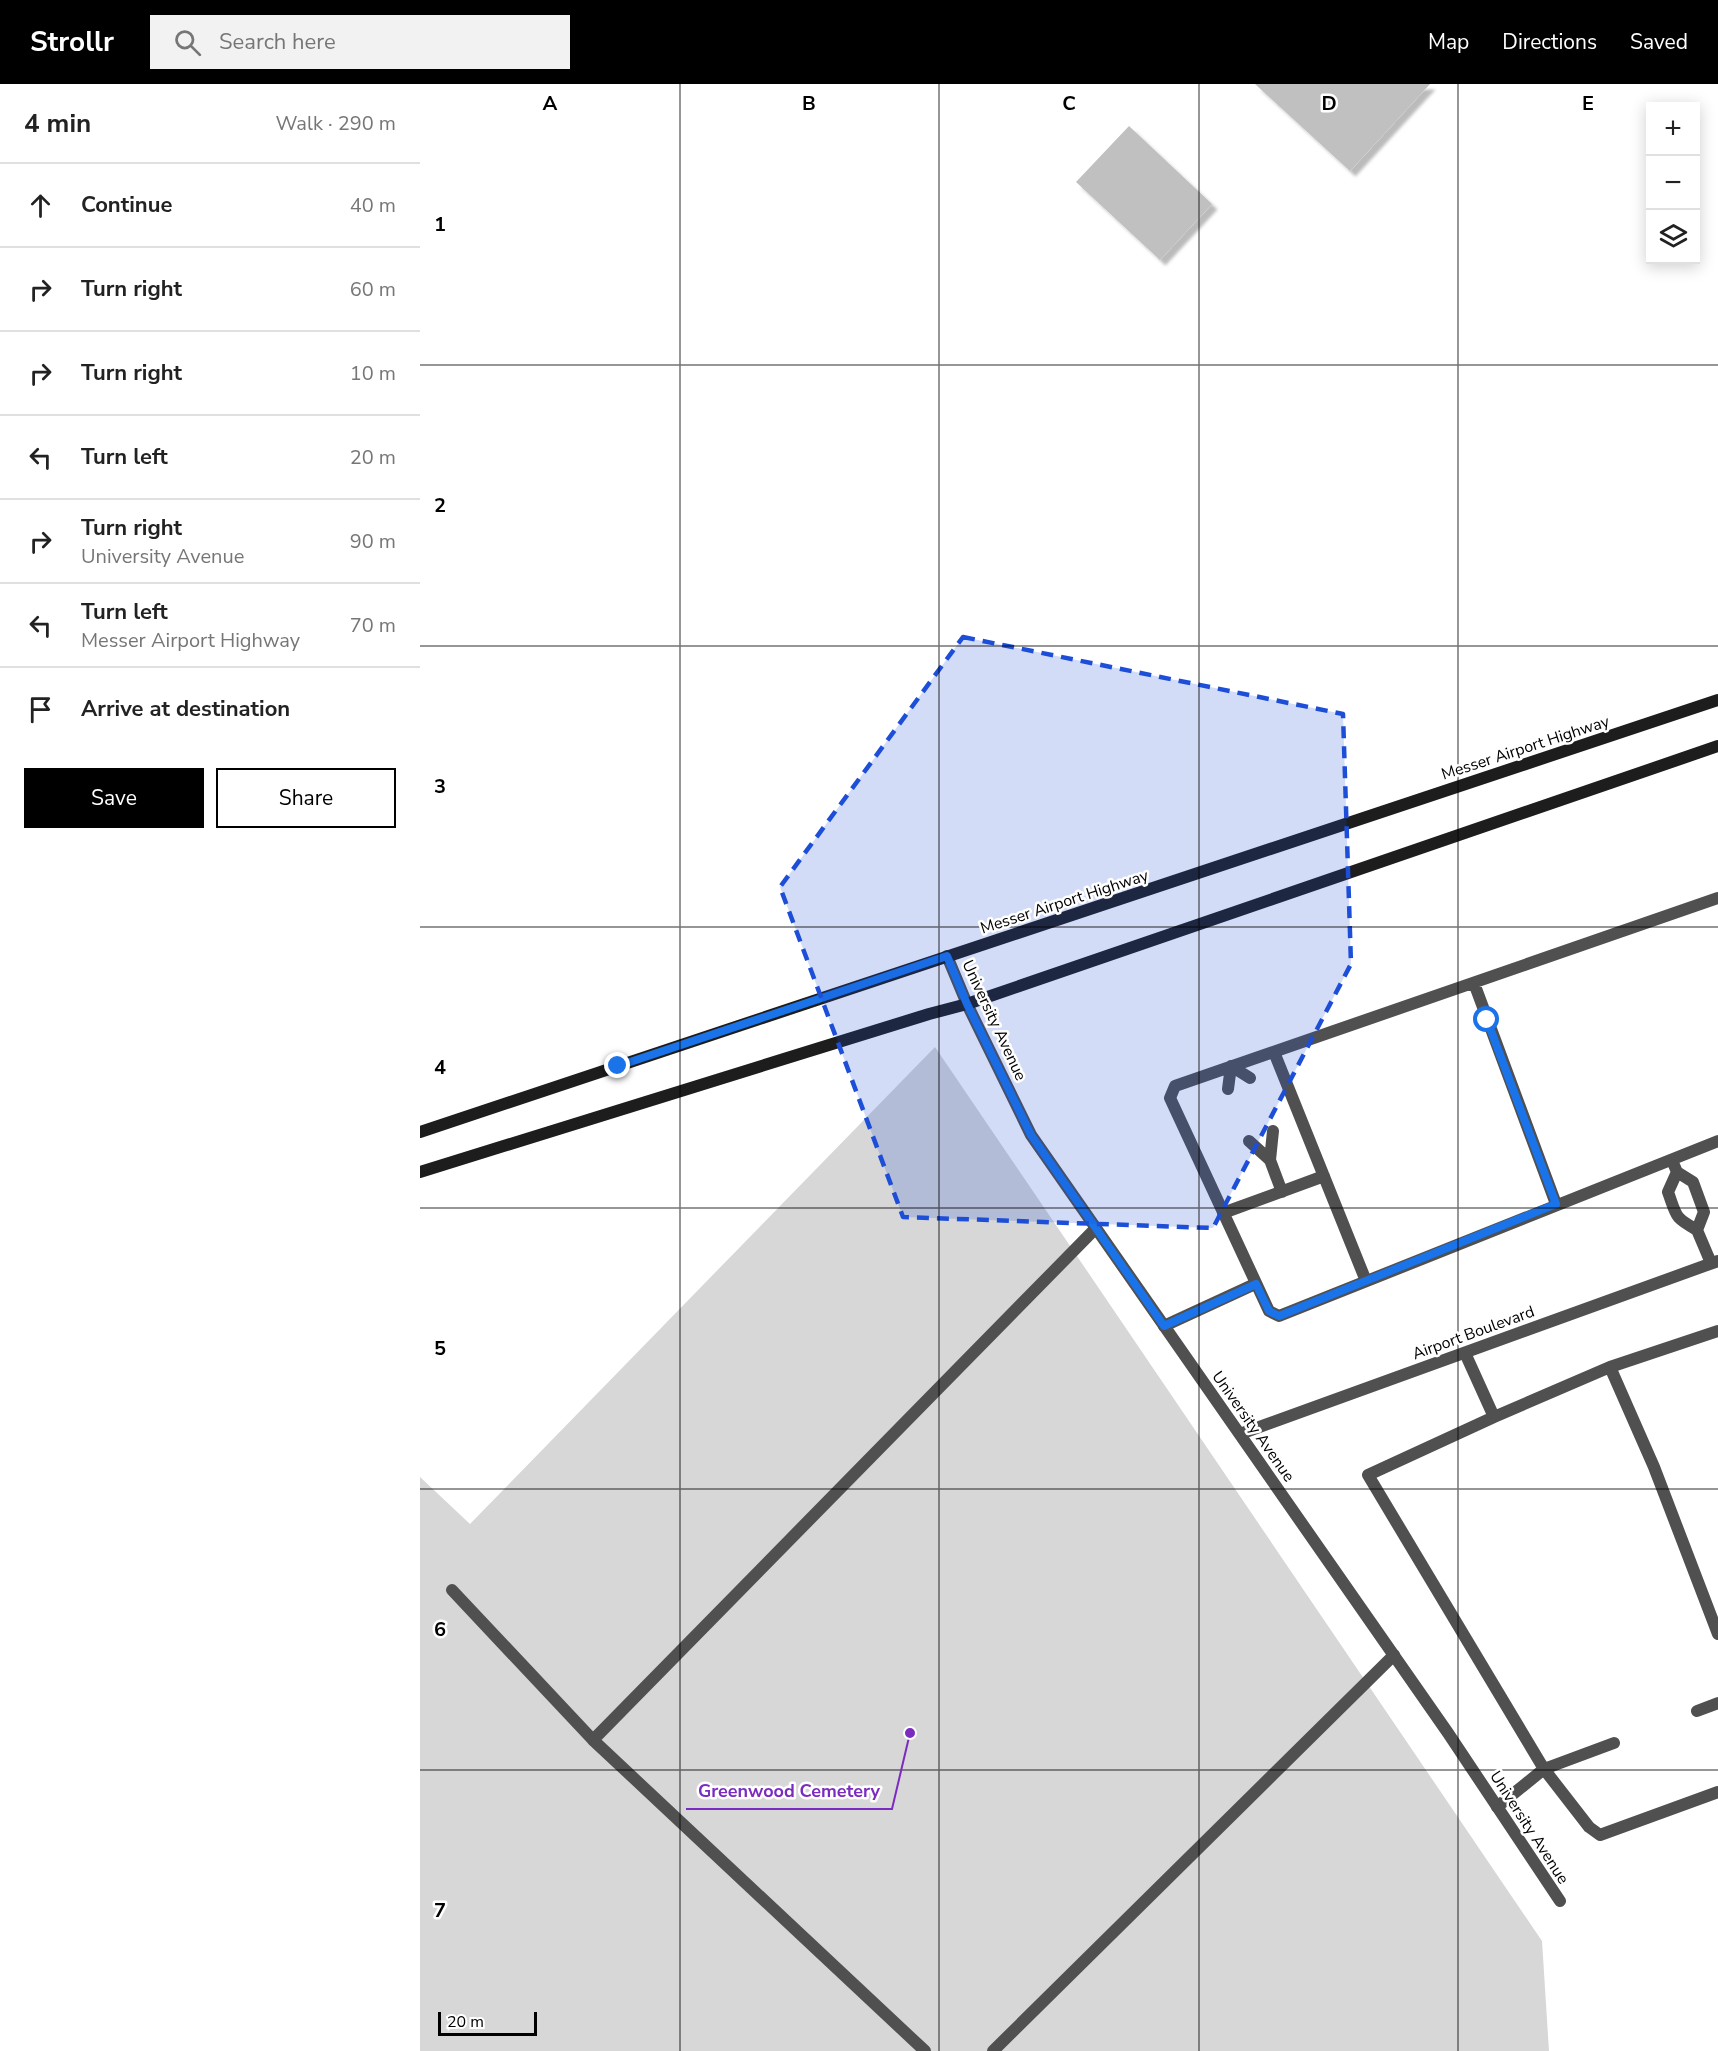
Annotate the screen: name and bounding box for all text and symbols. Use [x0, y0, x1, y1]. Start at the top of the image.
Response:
search box [150, 15, 570, 69]
text: Strollr [30, 23, 114, 61]
icon: search [171, 26, 204, 59]
text: Search here [219, 27, 336, 57]
text: Map [1428, 28, 1469, 56]
text: Directions [1502, 28, 1597, 56]
text: Saved [1630, 28, 1688, 56]
text: A [543, 90, 558, 117]
text: B [802, 90, 816, 117]
text: C [1062, 90, 1076, 117]
text: D [1321, 90, 1337, 117]
text: E [1582, 90, 1594, 117]
map controls [1646, 102, 1700, 264]
button: + [1646, 102, 1700, 156]
text: 4 min [24, 106, 91, 141]
text: Walk · 290 m [276, 110, 396, 137]
button: − [1646, 156, 1700, 210]
icon: ahead [24, 189, 57, 222]
text: Continue [81, 190, 172, 220]
text: 40 m [350, 192, 396, 219]
button: layers [1646, 210, 1700, 264]
text: 1 [434, 211, 446, 238]
icon: right [24, 273, 57, 306]
text: Turn right [81, 274, 182, 304]
text: 60 m [350, 276, 396, 303]
icon: right [24, 357, 57, 390]
text: Turn right [81, 358, 182, 388]
text: 10 m [350, 360, 396, 387]
icon: left [24, 441, 57, 474]
text: Turn left [81, 442, 168, 472]
text: 20 m [350, 444, 396, 471]
text: 2 [434, 492, 446, 519]
text: Turn right [81, 513, 182, 543]
icon: right [24, 525, 57, 558]
text: 90 m [350, 528, 396, 555]
text: University Avenue [81, 543, 244, 570]
text: Turn left [81, 597, 168, 627]
icon: left [24, 609, 57, 642]
text: 70 m [350, 612, 396, 639]
text: Messer Airport Highway [81, 627, 300, 654]
icon: arrive [24, 693, 57, 726]
text: Arrive at destination [81, 694, 290, 724]
street label: Messer Airport Highway [1439, 710, 1613, 786]
button: Save [24, 768, 204, 828]
button: Share [216, 768, 396, 828]
text: 3 [434, 773, 446, 800]
street label: Messer Airport Highway [978, 864, 1152, 940]
street label: University Avenue [957, 957, 1032, 1084]
route start [1473, 1006, 1499, 1032]
route end [604, 1052, 630, 1078]
text: 4 [434, 1054, 446, 1081]
street label: Airport Boulevard [1409, 1301, 1537, 1365]
text: 5 [434, 1335, 446, 1362]
street label: University Avenue [1207, 1367, 1300, 1486]
text: 6 [434, 1616, 446, 1643]
street label: University Avenue [1484, 1767, 1574, 1888]
callout: Greenwood Cemetery [686, 1773, 892, 1809]
text: Greenwood Cemetery [698, 1779, 881, 1803]
text: 7 [434, 1897, 446, 1924]
scale bar [438, 2009, 537, 2036]
text: 20 m [447, 2011, 484, 2033]

